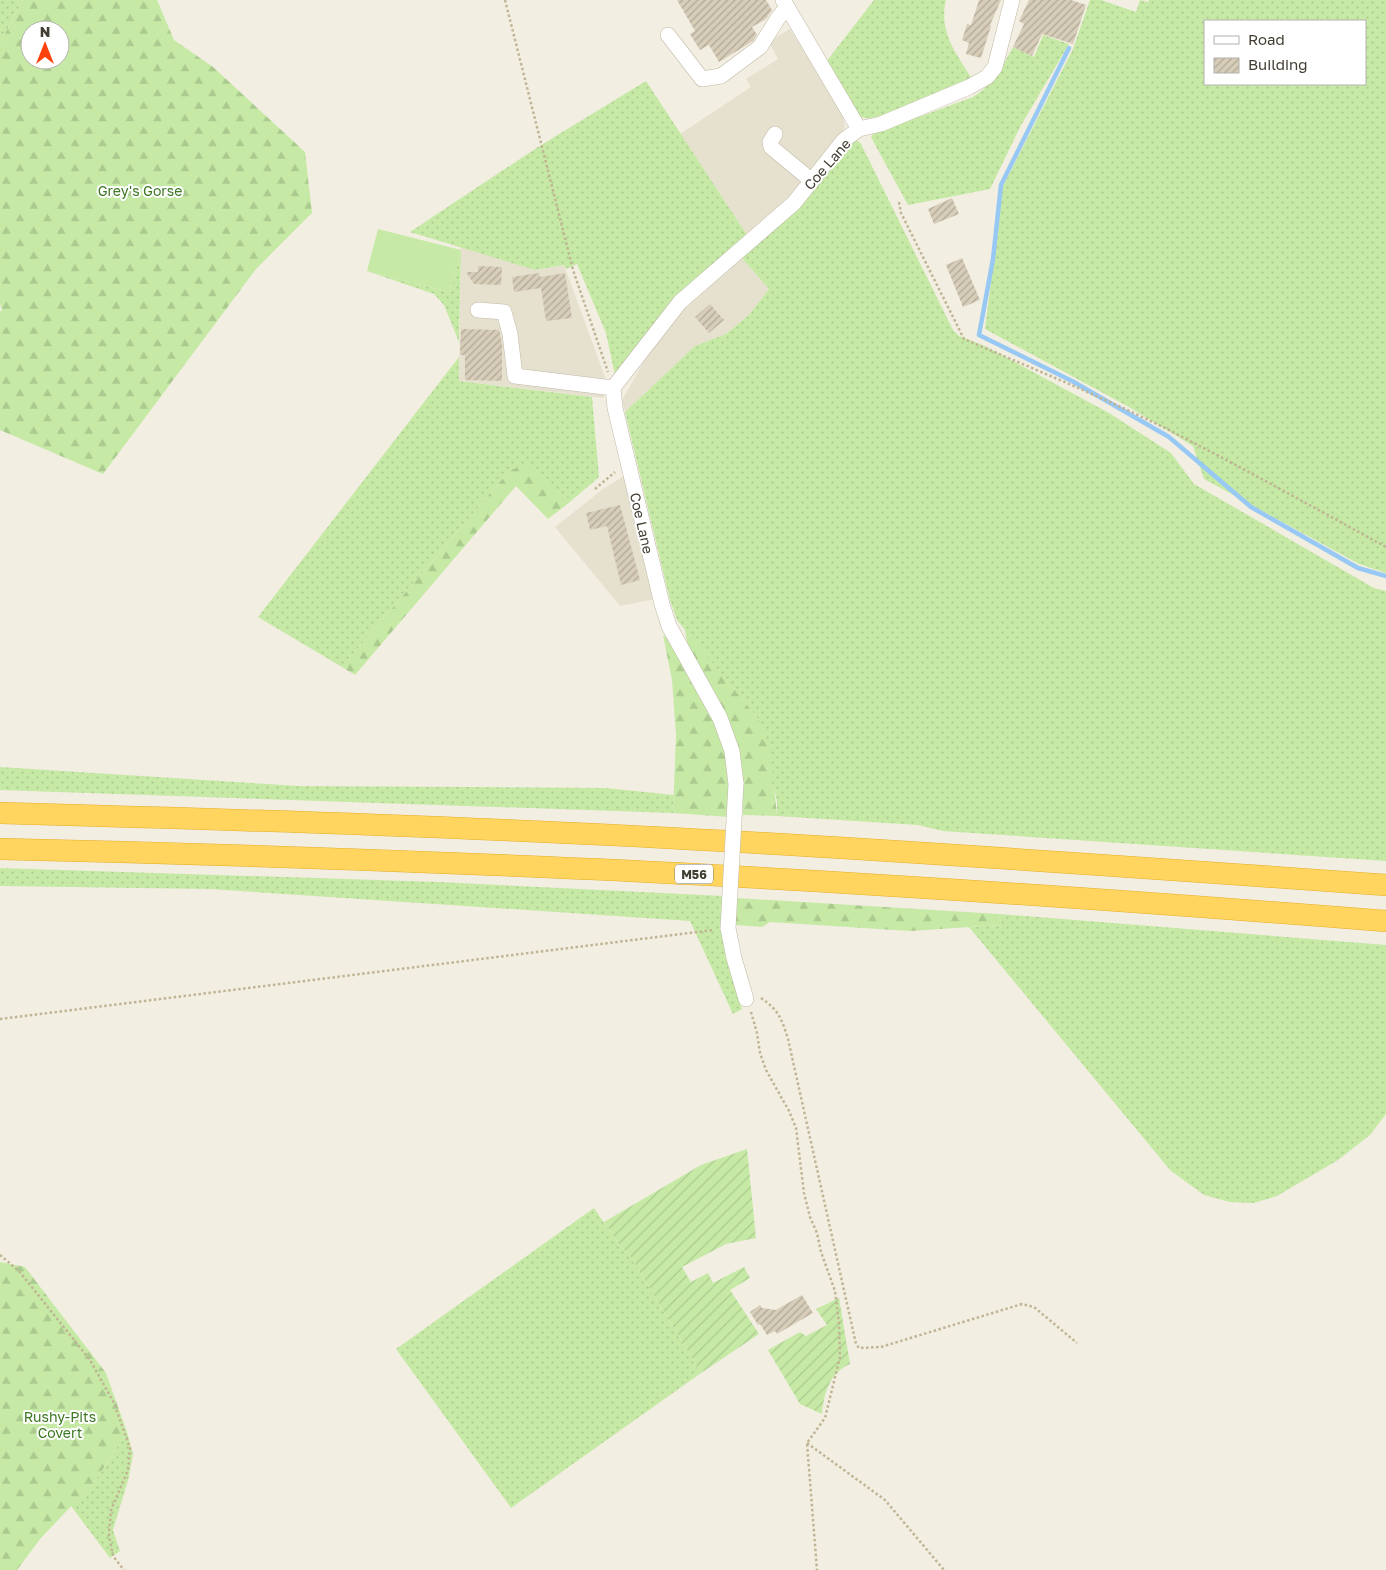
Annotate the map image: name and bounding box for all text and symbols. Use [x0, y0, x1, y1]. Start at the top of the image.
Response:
north arrow [20, 20, 70, 70]
legend [1204, 20, 1366, 85]
text: N [40, 23, 50, 40]
text: Road [1248, 30, 1285, 48]
text: Building [1248, 55, 1308, 73]
street label: Coe Lane [800, 135, 854, 193]
park label: Grey's Gorse [98, 182, 182, 199]
street label: Coe Lane [627, 491, 657, 555]
road number: M56 [675, 864, 713, 884]
park label: Rushy-Pits Covert [24, 1408, 96, 1441]

